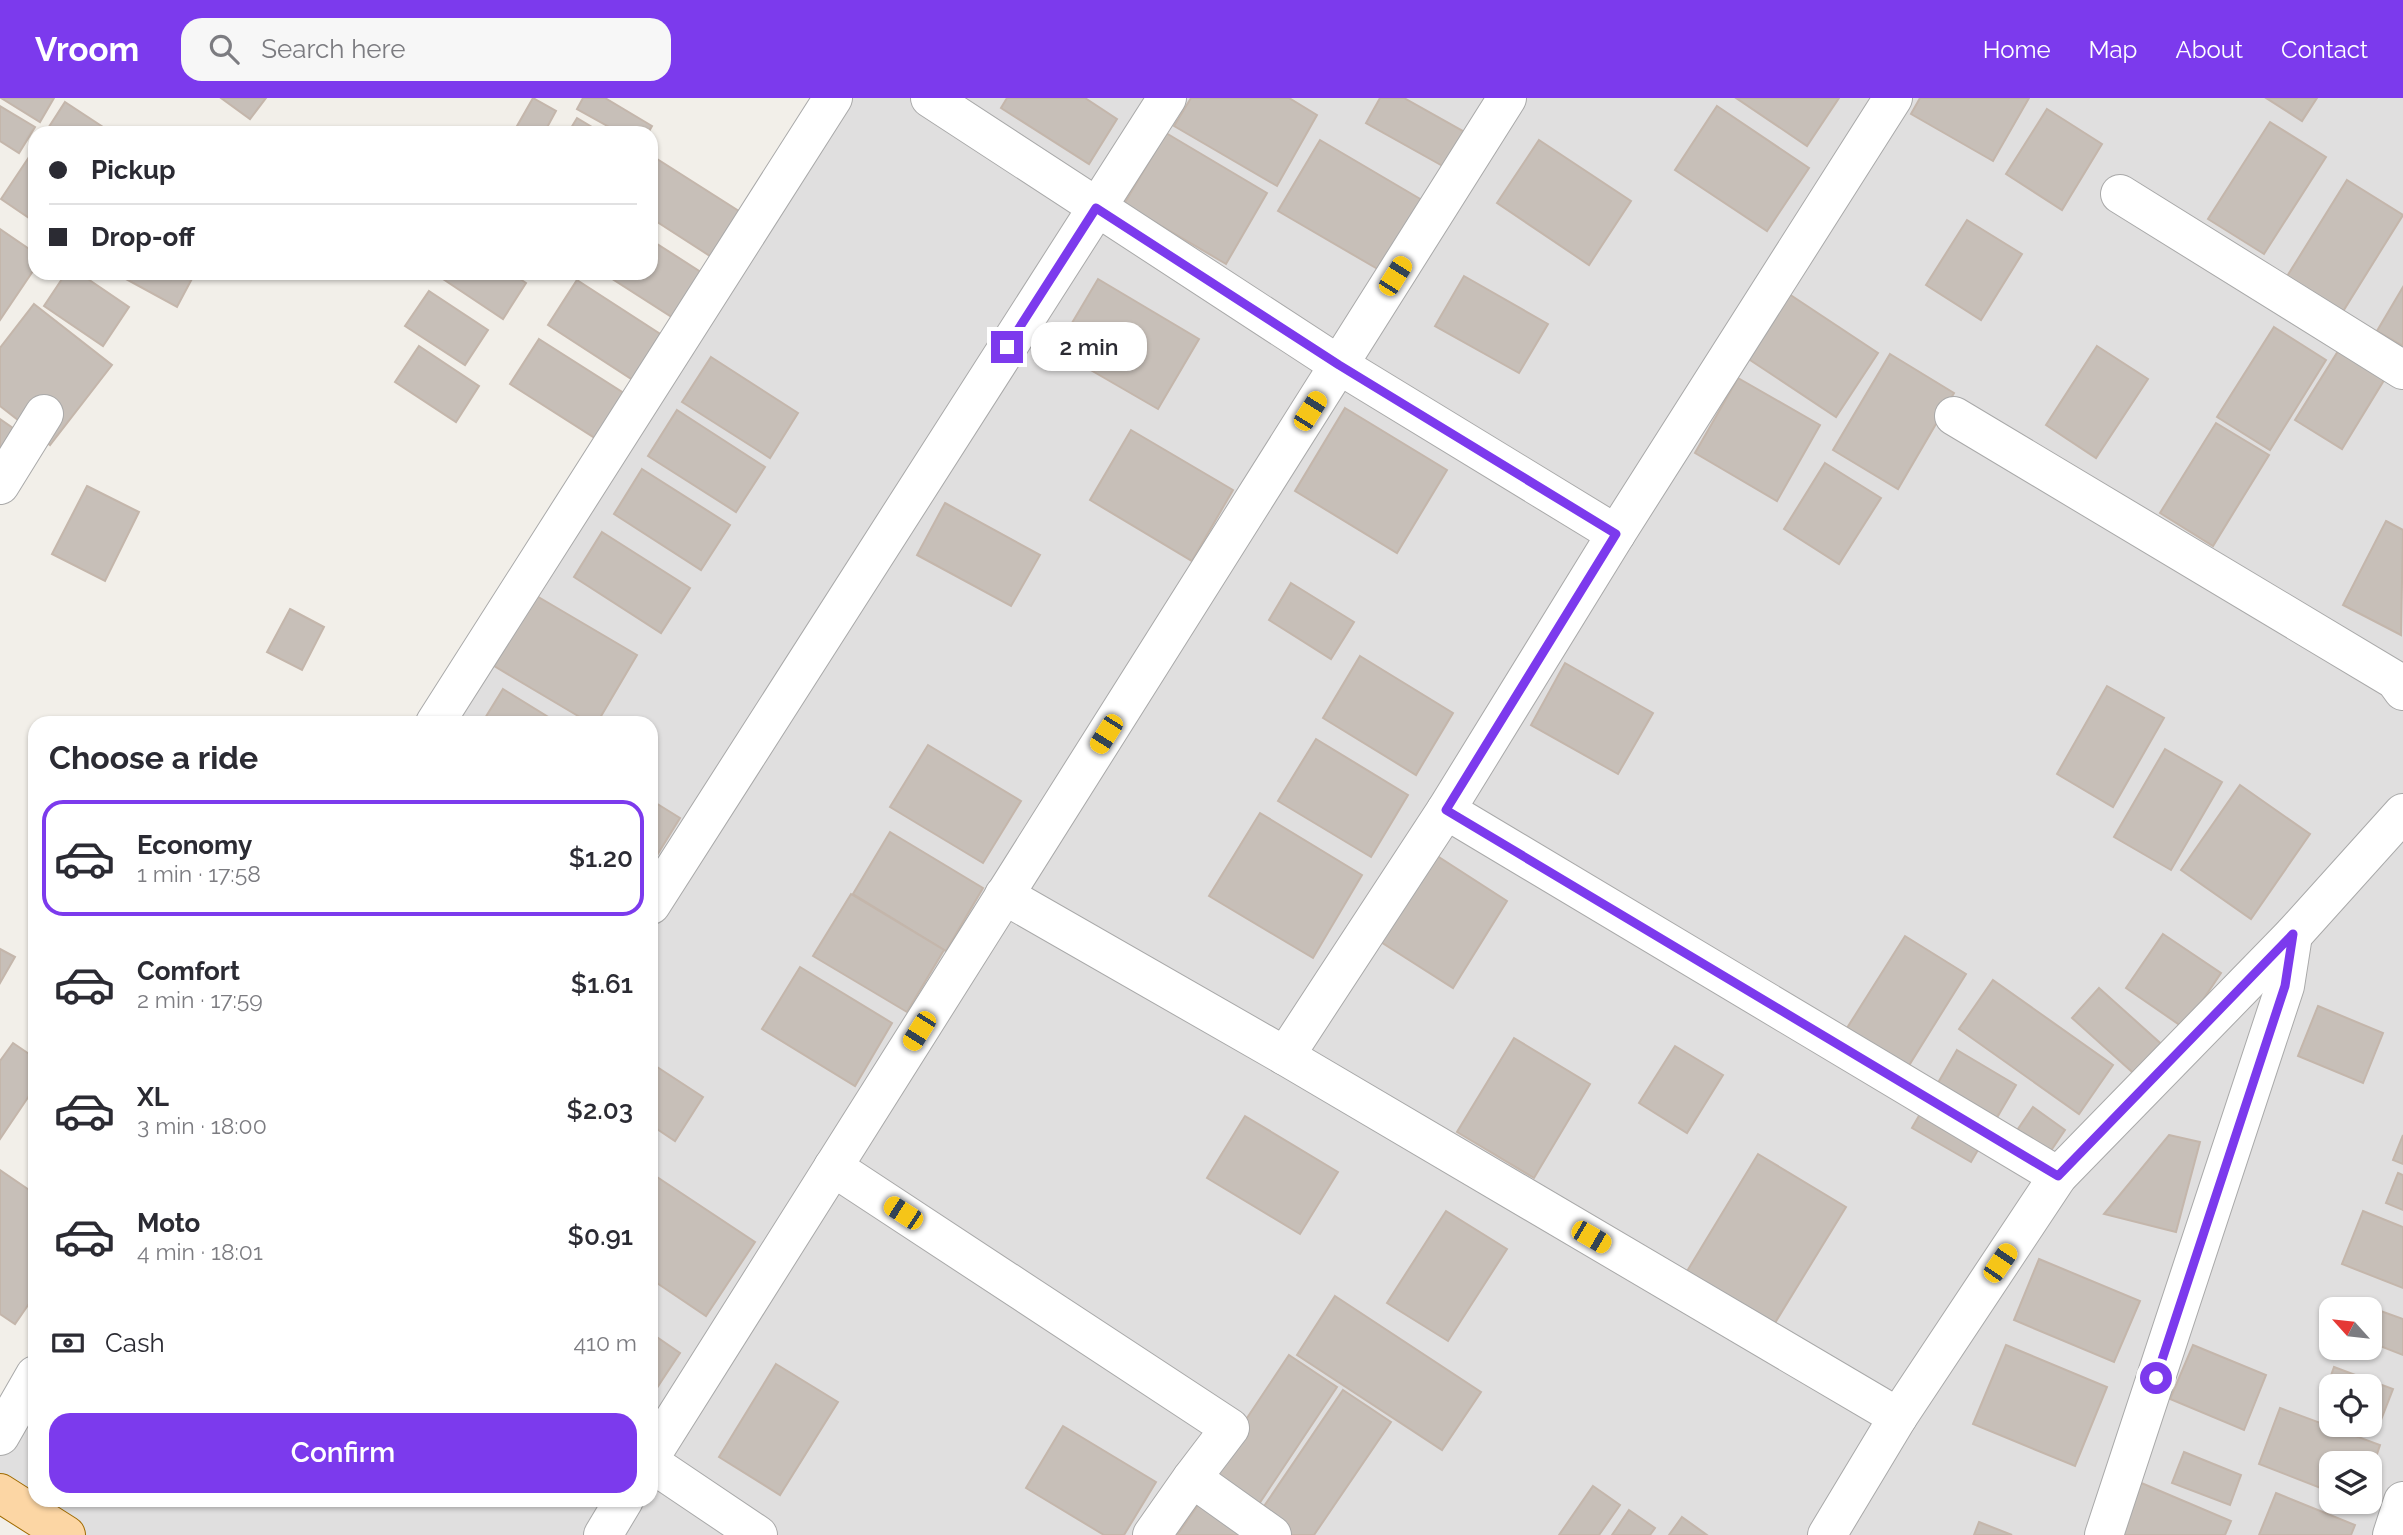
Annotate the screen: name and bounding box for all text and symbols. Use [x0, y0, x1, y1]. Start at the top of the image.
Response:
search box [181, 18, 671, 81]
text: Vroom [35, 30, 139, 69]
icon: search [205, 30, 243, 68]
text: Search here [261, 34, 406, 64]
text: Home [1983, 35, 2051, 64]
text: Map [2089, 35, 2137, 64]
text: About [2175, 35, 2243, 64]
text: Contact [2281, 35, 2368, 64]
text: Pickup [91, 155, 176, 185]
text: Drop-off [91, 222, 195, 252]
car [1375, 253, 1416, 299]
callout: 2 min [1032, 322, 1147, 372]
route end [991, 331, 1023, 363]
text: 2 min [1060, 333, 1118, 360]
car [1290, 388, 1331, 434]
car [1086, 711, 1127, 757]
text: Choose a ride [49, 739, 258, 776]
icon: car [53, 827, 116, 890]
text: Economy [137, 830, 252, 860]
text: $1.20 [569, 843, 633, 873]
text: 1 min · 17:58 [137, 860, 261, 887]
icon: car [53, 953, 116, 1016]
text: Comfort [137, 956, 240, 986]
text: $1.61 [571, 969, 633, 999]
text: 2 min · 17:59 [137, 986, 263, 1013]
car [899, 1008, 940, 1054]
icon: car [53, 1079, 116, 1142]
text: XL [137, 1082, 169, 1112]
text: $2.03 [567, 1095, 633, 1125]
text: 3 min · 18:00 [137, 1112, 267, 1139]
car [880, 1193, 927, 1233]
icon: car [53, 1205, 116, 1268]
text: Moto [137, 1208, 200, 1238]
car [1568, 1217, 1615, 1257]
text: $0.91 [568, 1221, 633, 1251]
text: 4 min · 18:01 [137, 1238, 263, 1265]
car [1980, 1240, 2021, 1286]
north arrow [2319, 1297, 2382, 1360]
map controls [2319, 1297, 2382, 1514]
icon: cash [49, 1324, 87, 1362]
text: Cash [105, 1328, 165, 1358]
text: 410 m [574, 1329, 637, 1356]
route start [2140, 1362, 2172, 1394]
button: locate [2319, 1374, 2382, 1437]
button: Confirm [49, 1413, 637, 1493]
button: layers [2319, 1451, 2382, 1514]

